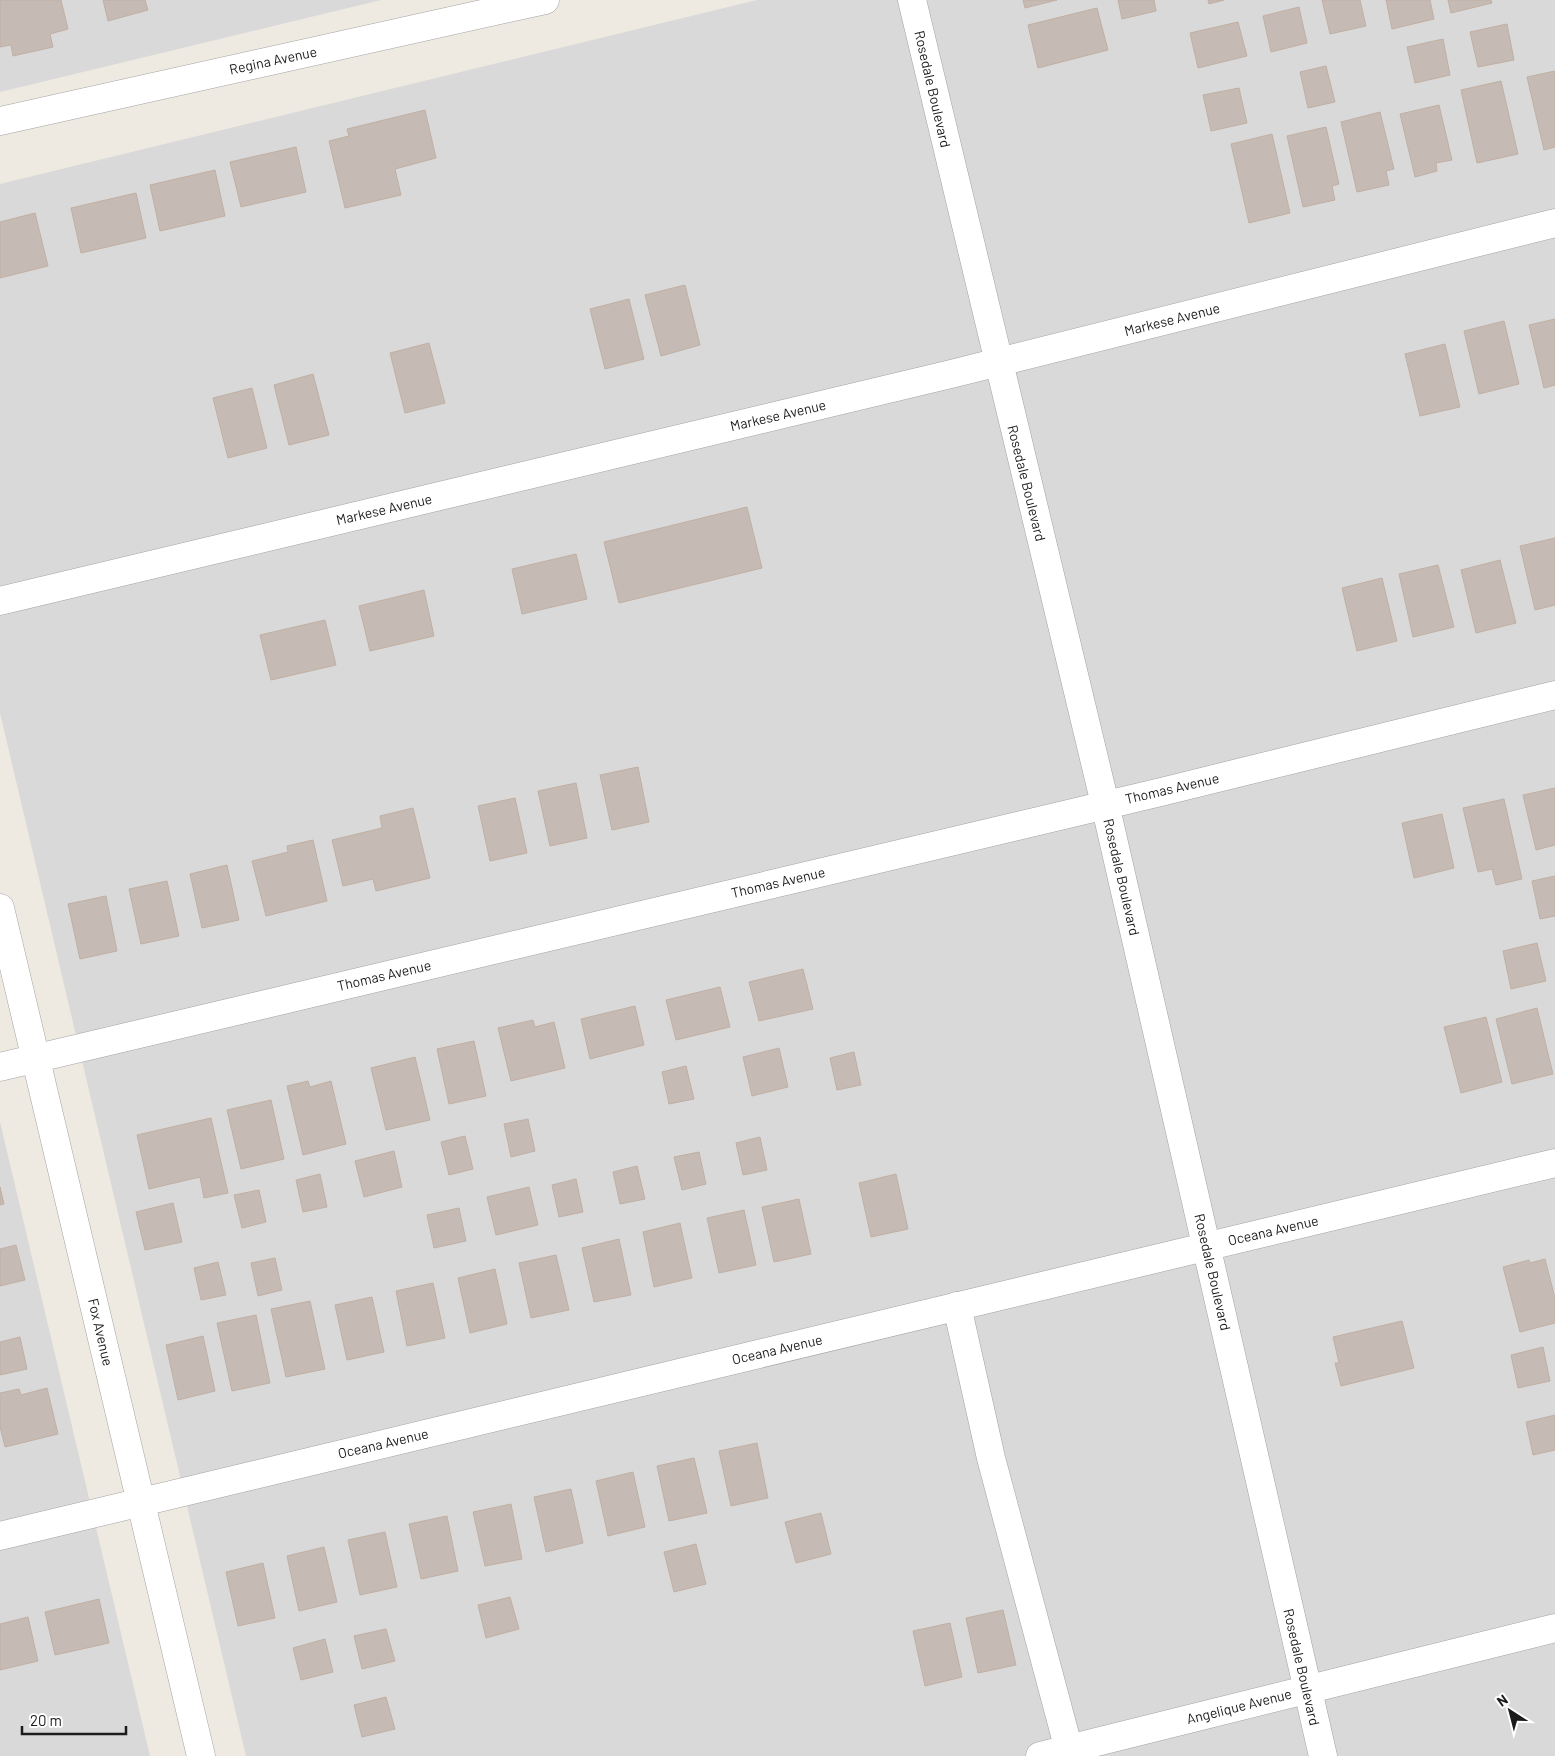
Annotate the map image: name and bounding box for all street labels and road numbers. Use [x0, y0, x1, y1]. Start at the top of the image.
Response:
street label: Rosedale Boulevard [911, 29, 955, 149]
street label: Regina Avenue [228, 42, 318, 78]
street label: Markese Avenue [1122, 299, 1222, 339]
street label: Markese Avenue [728, 396, 828, 434]
street label: Rosedale Boulevard [1004, 423, 1050, 543]
street label: Markese Avenue [334, 490, 434, 528]
street label: Thomas Avenue [1123, 769, 1221, 807]
street label: Rosedale Boulevard [1100, 817, 1144, 937]
street label: Thomas Avenue [729, 863, 827, 901]
street label: Thomas Avenue [335, 956, 433, 994]
street label: Oceana Avenue [1226, 1211, 1320, 1249]
street label: Rosedale Boulevard [1191, 1212, 1235, 1332]
street label: Fox Avenue [85, 1297, 117, 1367]
street label: Oceana Avenue [730, 1330, 824, 1368]
street label: Oceana Avenue [336, 1424, 430, 1462]
street label: Rosedale Boulevard [1280, 1607, 1324, 1727]
street label: Angelique Avenue [1185, 1685, 1293, 1727]

